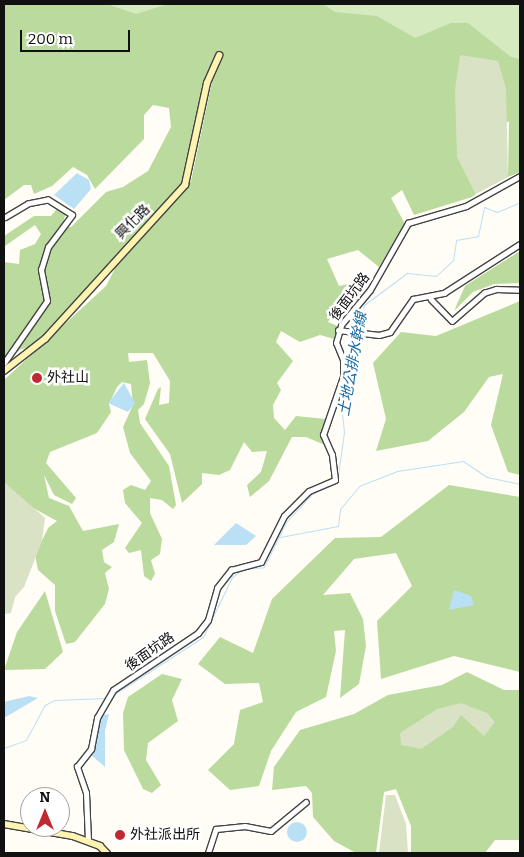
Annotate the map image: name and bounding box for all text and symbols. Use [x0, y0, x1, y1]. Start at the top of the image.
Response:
scale bar [22, 20, 132, 52]
text: 200 m [28, 30, 73, 48]
street label: 興化路 [112, 201, 154, 243]
street label: 後面坑路 [326, 270, 374, 324]
water label: 土地公排水幹線 [335, 311, 371, 417]
place label: 外社山 [47, 370, 89, 386]
marker: 外社山 [31, 372, 43, 384]
street label: 後面坑路 [122, 629, 178, 675]
north arrow [20, 787, 70, 837]
text: N [40, 789, 50, 806]
place label: 外社派出所 [130, 827, 200, 843]
marker: 外社派出所 [114, 829, 126, 841]

